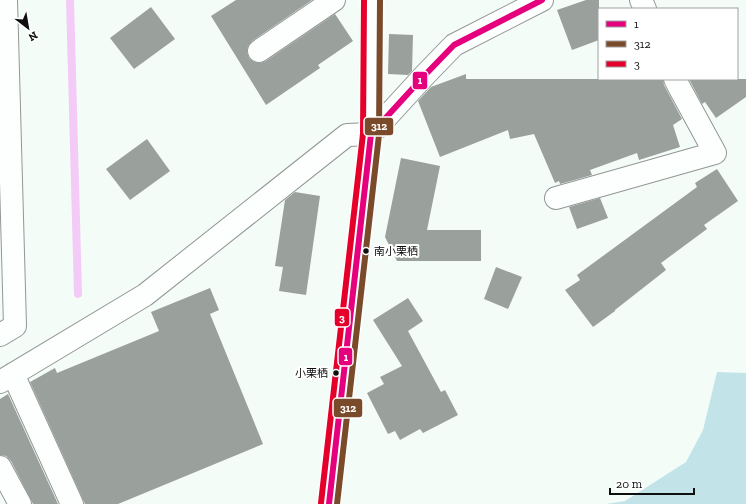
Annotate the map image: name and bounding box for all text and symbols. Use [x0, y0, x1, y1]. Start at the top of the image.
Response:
north arrow [8, 8, 48, 48]
legend [598, 8, 738, 80]
text: 1 [634, 17, 639, 31]
text: N [25, 28, 40, 44]
text: 312 [634, 37, 651, 51]
text: 3 [634, 57, 640, 71]
line badge: 1 [412, 71, 428, 90]
text: 1 [418, 74, 423, 87]
line badge: 312 [364, 117, 394, 136]
text: 312 [371, 120, 387, 133]
place label: 南小栗栖 [374, 245, 418, 258]
marker: 南小栗栖 [361, 246, 371, 256]
line badge: 3 [334, 308, 350, 327]
text: 3 [339, 312, 345, 325]
line badge: 1 [338, 347, 353, 366]
text: 1 [344, 351, 349, 364]
place label: 小栗栖 [295, 367, 328, 380]
marker: 小栗栖 [331, 368, 341, 378]
line badge: 312 [333, 398, 363, 418]
text: 312 [340, 402, 356, 415]
scale bar [610, 470, 694, 496]
text: 20 m [616, 477, 643, 491]

